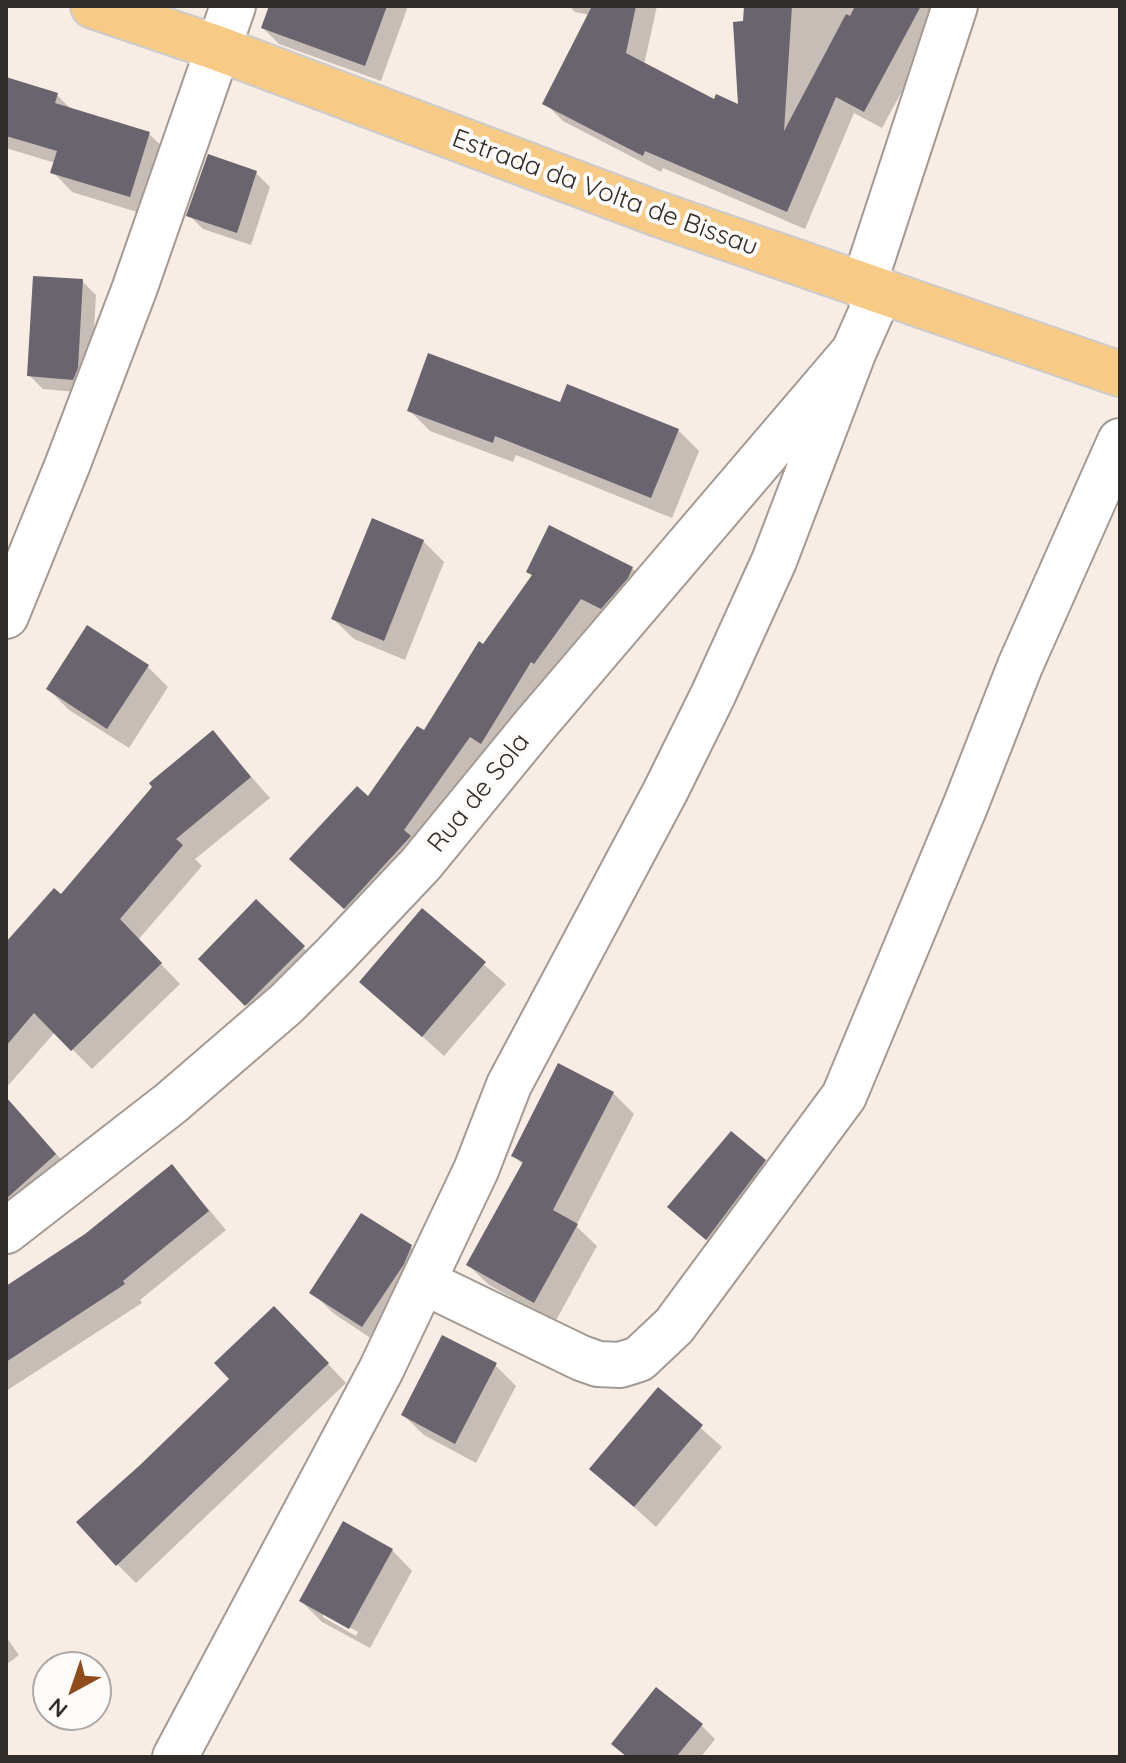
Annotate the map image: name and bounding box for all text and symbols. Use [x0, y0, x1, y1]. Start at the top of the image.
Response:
street label: Estrada da Volta de Bissau [448, 123, 762, 263]
street label: Rua de Sola [421, 727, 537, 859]
north arrow [32, 1651, 112, 1731]
text: N [43, 1692, 73, 1724]

